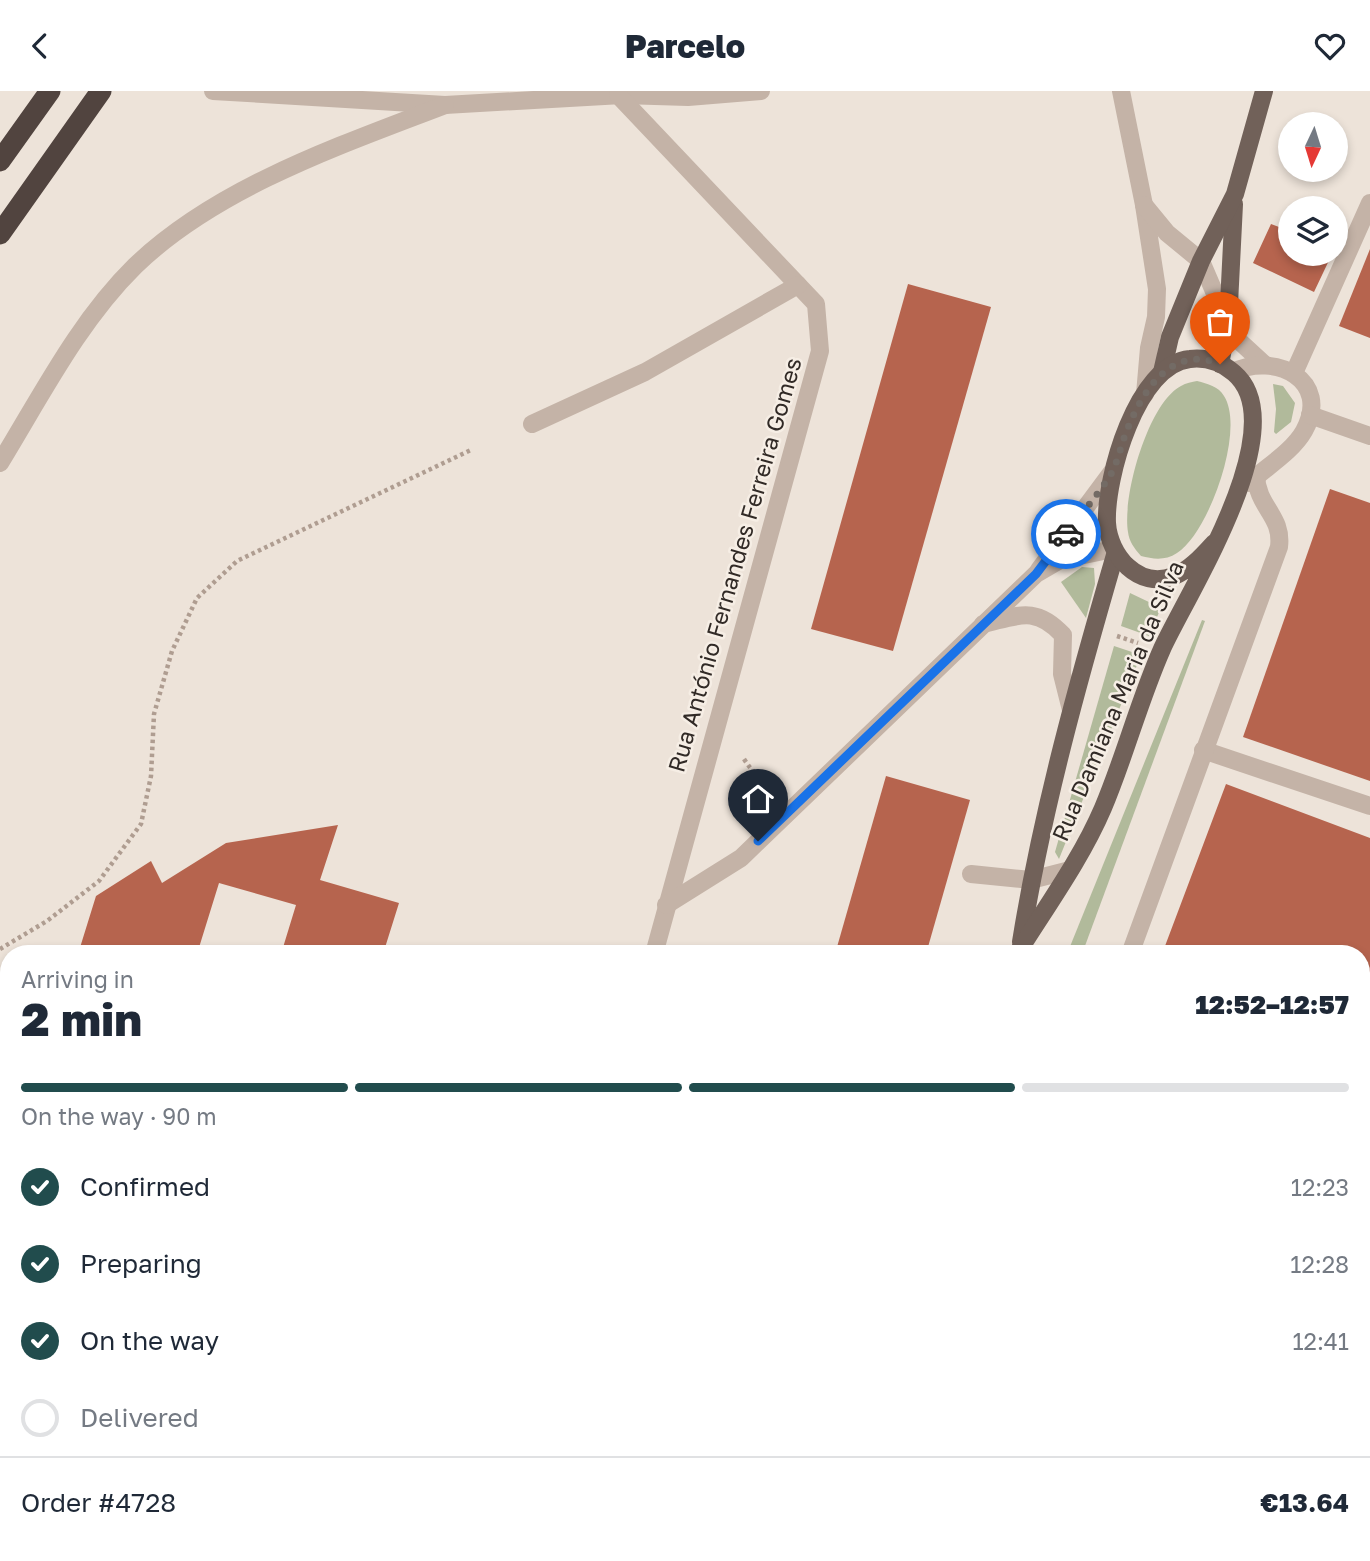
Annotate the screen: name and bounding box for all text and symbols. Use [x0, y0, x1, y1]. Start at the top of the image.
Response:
icon: back [21, 27, 59, 65]
text: Parcelo [625, 27, 745, 65]
icon: heart [1311, 27, 1349, 65]
north arrow [1278, 112, 1348, 182]
map controls [1278, 112, 1348, 266]
button: layers [1278, 196, 1348, 266]
pin [1190, 292, 1250, 364]
icon: bag [1201, 303, 1239, 341]
street label: Rua António Fernandes Ferreira Gomes [661, 354, 807, 775]
courier [1031, 499, 1101, 569]
icon: car [1047, 515, 1085, 553]
street label: Rua Damiana Maria da Silva [1045, 556, 1189, 845]
pin [728, 769, 788, 841]
icon: home [739, 780, 777, 818]
text: Arriving in [21, 965, 134, 993]
text: 12:52–12:57 [1195, 989, 1349, 1020]
text: 2 min [21, 991, 142, 1046]
text: On the way · 90 m [21, 1102, 217, 1130]
icon: check [21, 1168, 59, 1206]
text: Confirmed [80, 1171, 210, 1202]
text: 12:23 [1291, 1173, 1349, 1201]
icon: check [21, 1245, 59, 1283]
text: Preparing [80, 1248, 202, 1279]
text: 12:28 [1290, 1250, 1349, 1278]
icon: check [21, 1322, 59, 1360]
text: On the way [80, 1325, 219, 1356]
text: 12:41 [1292, 1327, 1349, 1355]
text: Delivered [80, 1402, 199, 1433]
text: Order #4728 [21, 1487, 176, 1518]
text: €13.64 [1260, 1487, 1349, 1518]

